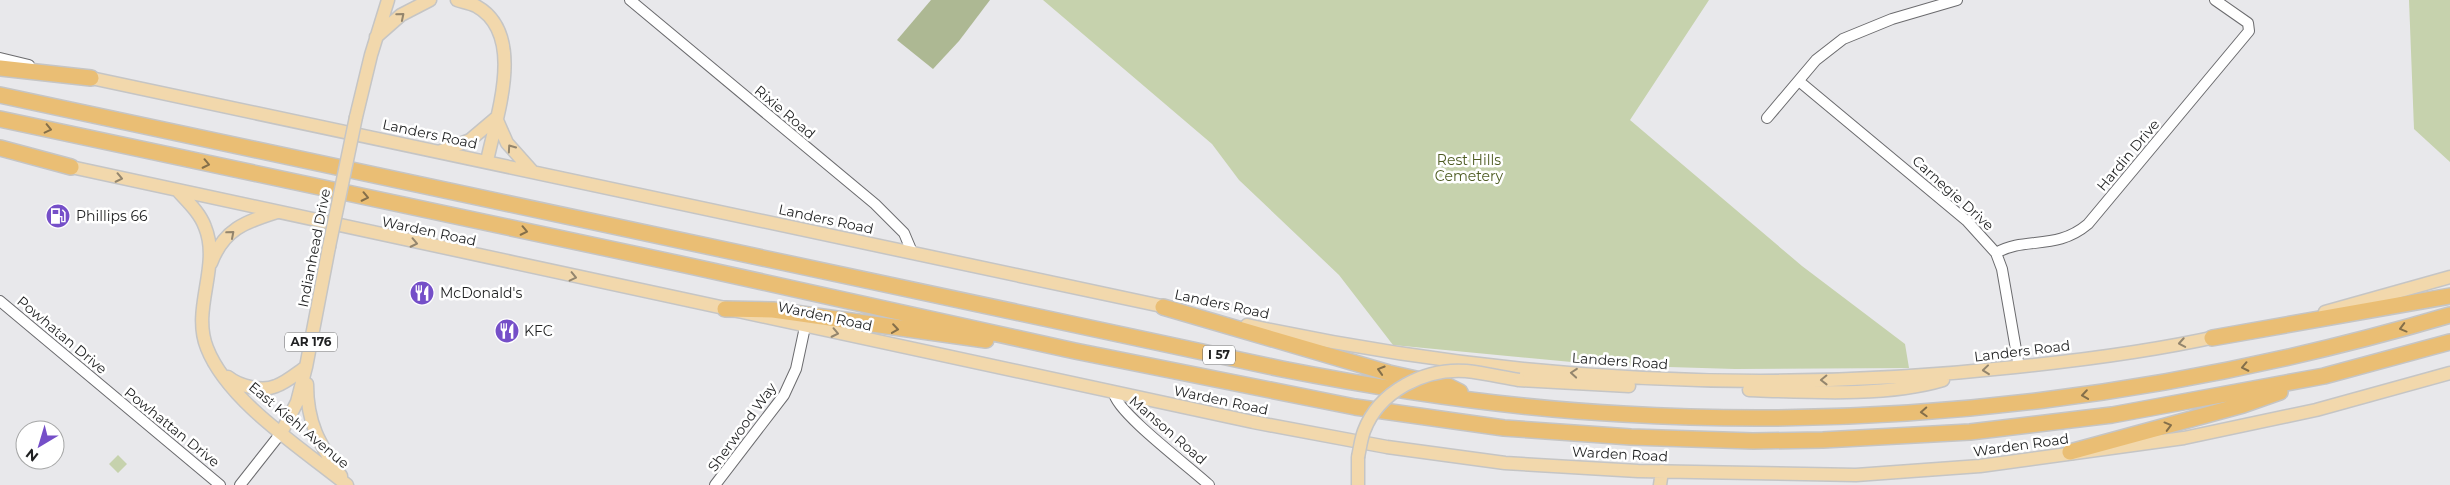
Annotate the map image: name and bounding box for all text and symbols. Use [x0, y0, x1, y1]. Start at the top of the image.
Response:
one-way arrow [396, 12, 405, 21]
street label: Rixie Road [751, 81, 819, 143]
street label: Landers Road [381, 115, 479, 153]
street label: Hardin Drive [2093, 115, 2163, 195]
one-way arrow [43, 123, 52, 134]
one-way arrow [508, 144, 517, 153]
park label: Rest Hills Cemetery [1435, 151, 1504, 185]
street label: Carnegie Drive [1908, 152, 1998, 234]
one-way arrow [202, 158, 211, 168]
one-way arrow [115, 172, 123, 183]
street label: Indianhead Drive [294, 187, 334, 309]
one-way arrow [361, 191, 370, 202]
street label: Landers Road [777, 200, 875, 238]
fuel station icon: Phillips 66 [45, 203, 71, 229]
place label: Phillips 66 [76, 207, 148, 225]
street label: Warden Road [380, 212, 478, 250]
one-way arrow [520, 225, 529, 236]
one-way arrow [226, 230, 235, 239]
one-way arrow [410, 237, 419, 248]
one-way arrow [569, 271, 578, 281]
restaurant icon: McDonald's [409, 280, 435, 306]
place label: McDonald's [440, 284, 522, 302]
street label: Landers Road [1173, 285, 1271, 323]
street label: Powhatan Drive [13, 292, 111, 378]
street label: Warden Road [776, 297, 874, 335]
restaurant icon: KFC [494, 318, 520, 344]
place label: KFC [524, 322, 553, 340]
one-way arrow [891, 323, 899, 333]
one-way arrow [2400, 323, 2408, 333]
one-way arrow [830, 327, 839, 338]
road number: AR 176 [285, 332, 337, 352]
street label: Landers Road [1973, 336, 2071, 366]
one-way arrow [2177, 337, 2185, 348]
road number: I 57 [1203, 346, 1235, 364]
street label: Landers Road [1571, 349, 1669, 373]
one-way arrow [2241, 361, 2250, 372]
one-way arrow [1982, 364, 1990, 375]
one-way arrow [1378, 366, 1386, 376]
one-way arrow [1570, 368, 1578, 379]
one-way arrow [1820, 375, 1828, 385]
street label: East Kiehl Avenue [245, 378, 353, 472]
street label: Sherwood Way [704, 379, 781, 475]
street label: Warden Road [1172, 381, 1270, 419]
street label: Powhattan Drive [121, 383, 223, 471]
one-way arrow [2081, 389, 2089, 400]
street label: Manson Road [1126, 392, 1210, 468]
one-way arrow [1920, 407, 1928, 418]
north arrow [15, 420, 65, 470]
one-way arrow [2163, 421, 2172, 432]
street label: Warden Road [1972, 429, 2070, 461]
street label: Warden Road [1572, 442, 1668, 466]
text: N [22, 445, 42, 466]

